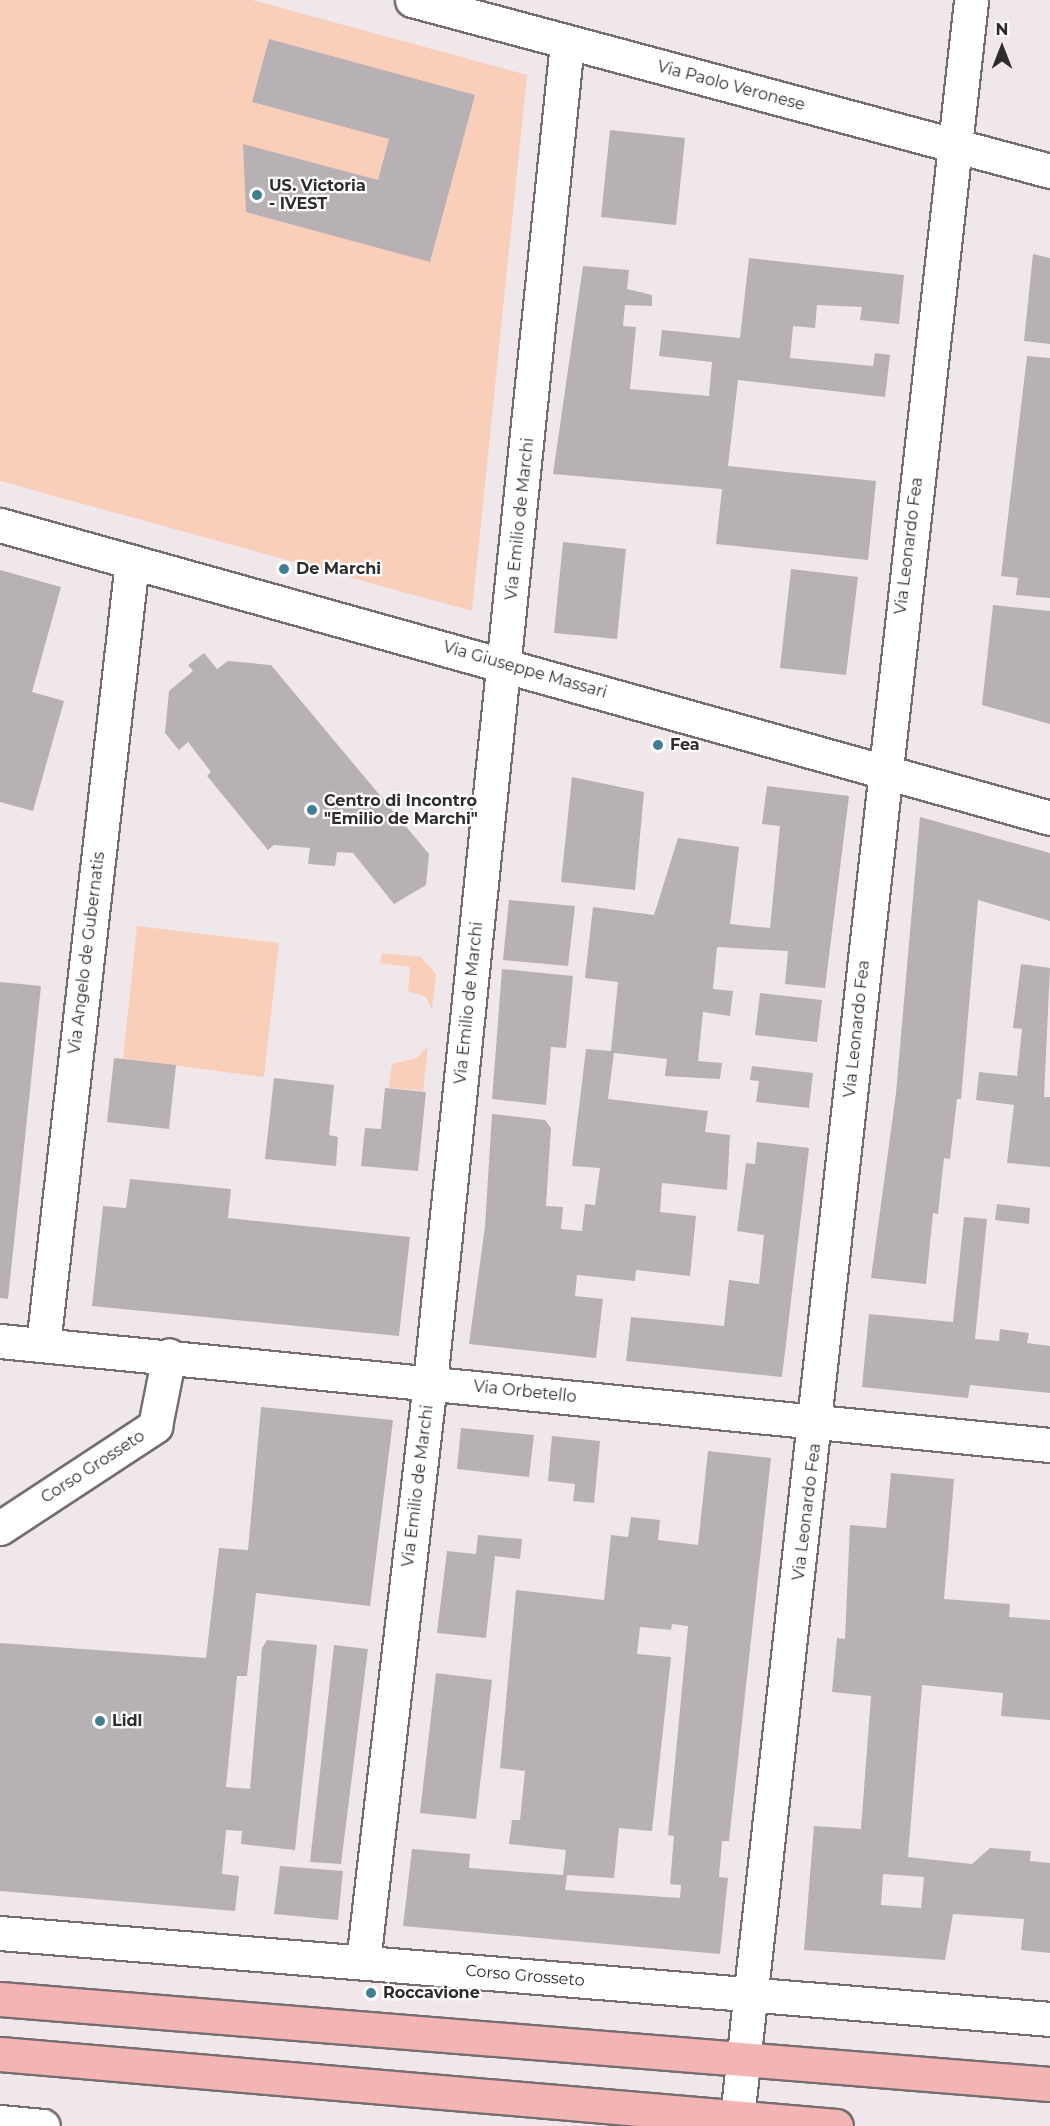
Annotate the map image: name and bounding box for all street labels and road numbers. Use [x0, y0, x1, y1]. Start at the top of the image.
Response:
street label: Via Paolo Veronese [655, 57, 807, 115]
street label: Via Emilio de Marchi [502, 437, 538, 601]
street label: Via Leonardo Fea [891, 476, 927, 616]
street label: Via Giuseppe Massari [441, 637, 609, 703]
street label: Via Angelo de Gubernatis [65, 851, 109, 1055]
street label: Via Emilio de Marchi [451, 921, 487, 1085]
street label: Via Leonardo Fea [840, 959, 874, 1099]
street label: Via Orbetello [473, 1377, 577, 1407]
street label: Via Emilio de Marchi [399, 1404, 437, 1568]
street label: Corso Grosseto [38, 1426, 148, 1508]
street label: Via Leonardo Fea [789, 1442, 825, 1582]
street label: Corso Grosseto [465, 1961, 585, 1991]

